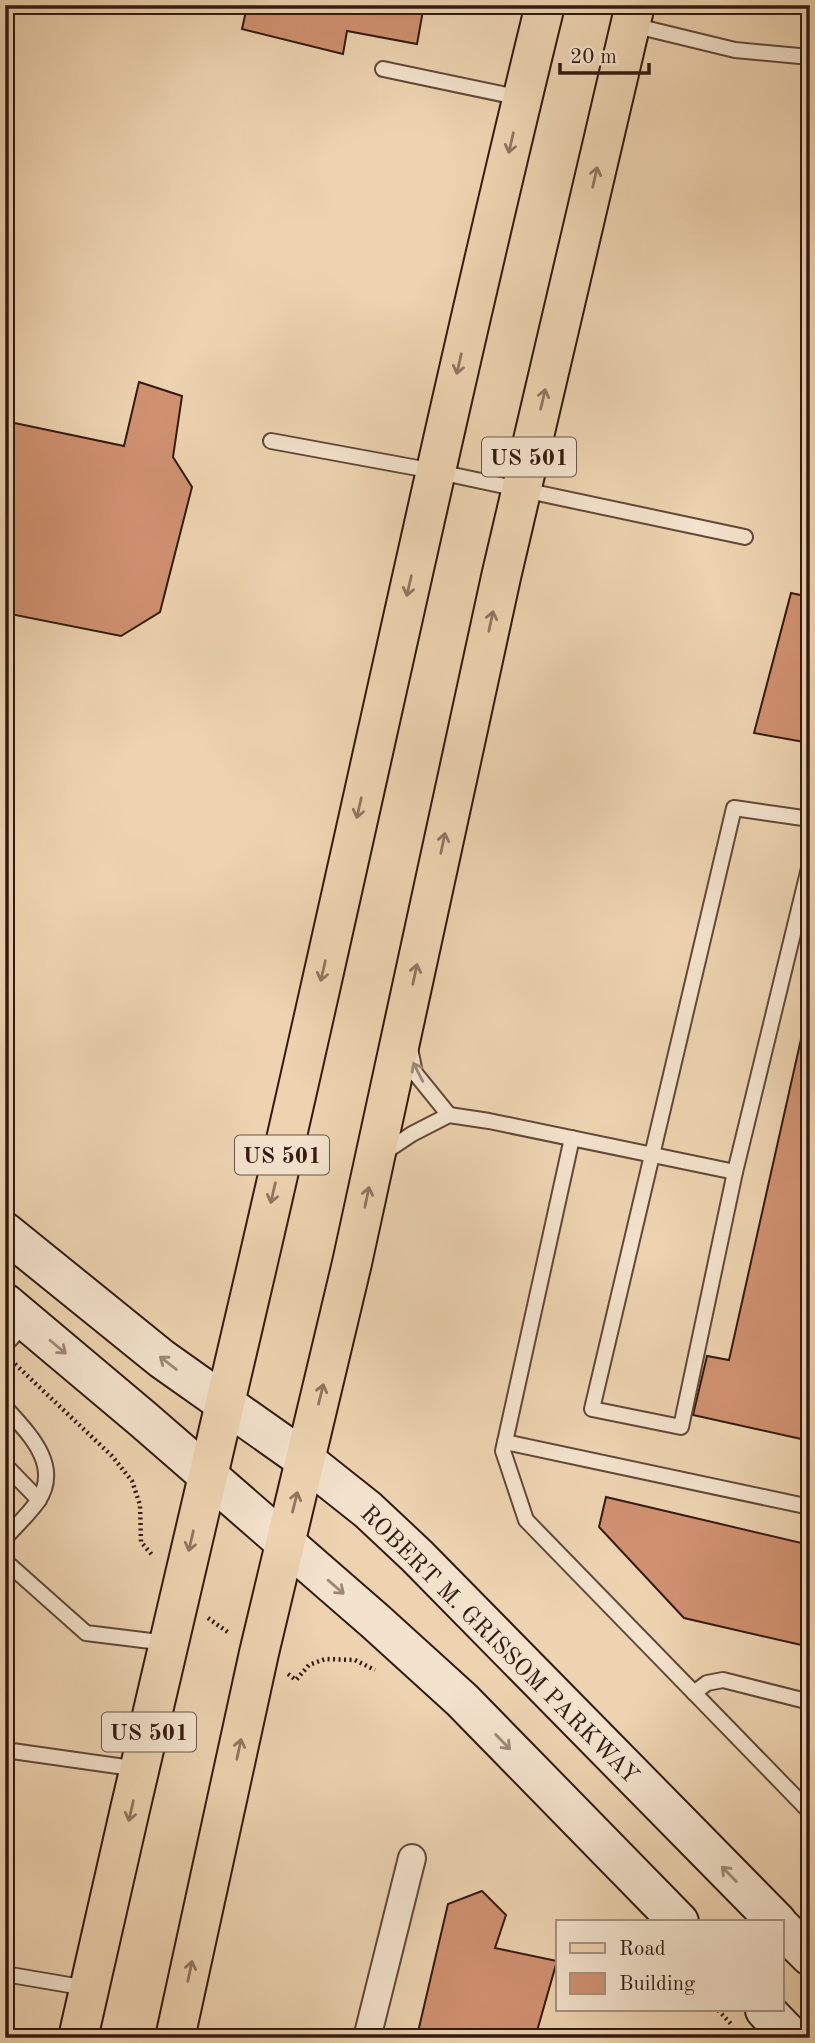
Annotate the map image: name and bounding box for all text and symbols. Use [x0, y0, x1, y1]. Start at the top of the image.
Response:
scale bar [560, 32, 649, 76]
text: 20 m [570, 47, 617, 68]
one-way arrow [504, 131, 517, 154]
one-way arrow [589, 167, 602, 189]
one-way arrow [452, 352, 465, 375]
one-way arrow [536, 388, 550, 411]
road number: US 501 [482, 438, 576, 477]
one-way arrow [402, 574, 415, 597]
one-way arrow [486, 610, 499, 632]
one-way arrow [352, 796, 366, 819]
one-way arrow [436, 832, 450, 855]
one-way arrow [315, 959, 329, 982]
one-way arrow [408, 963, 422, 986]
one-way arrow [411, 1063, 425, 1083]
road number: US 501 [235, 1136, 329, 1174]
one-way arrow [266, 1181, 279, 1204]
one-way arrow [361, 1186, 374, 1208]
one-way arrow [48, 1339, 66, 1355]
one-way arrow [159, 1356, 178, 1371]
one-way arrow [315, 1383, 328, 1406]
one-way arrow [289, 1491, 302, 1513]
street label: ROBERT M. GRISSOM PARKWAY [355, 1502, 642, 1789]
one-way arrow [184, 1529, 197, 1552]
one-way arrow [327, 1579, 345, 1595]
road number: US 501 [102, 1712, 196, 1751]
one-way arrow [495, 1733, 512, 1750]
one-way arrow [232, 1738, 246, 1761]
one-way arrow [123, 1799, 137, 1822]
one-way arrow [720, 1865, 737, 1882]
legend [556, 1920, 784, 2011]
text: Road [619, 1939, 666, 1960]
one-way arrow [184, 1960, 198, 1983]
text: Building [619, 1974, 696, 1995]

